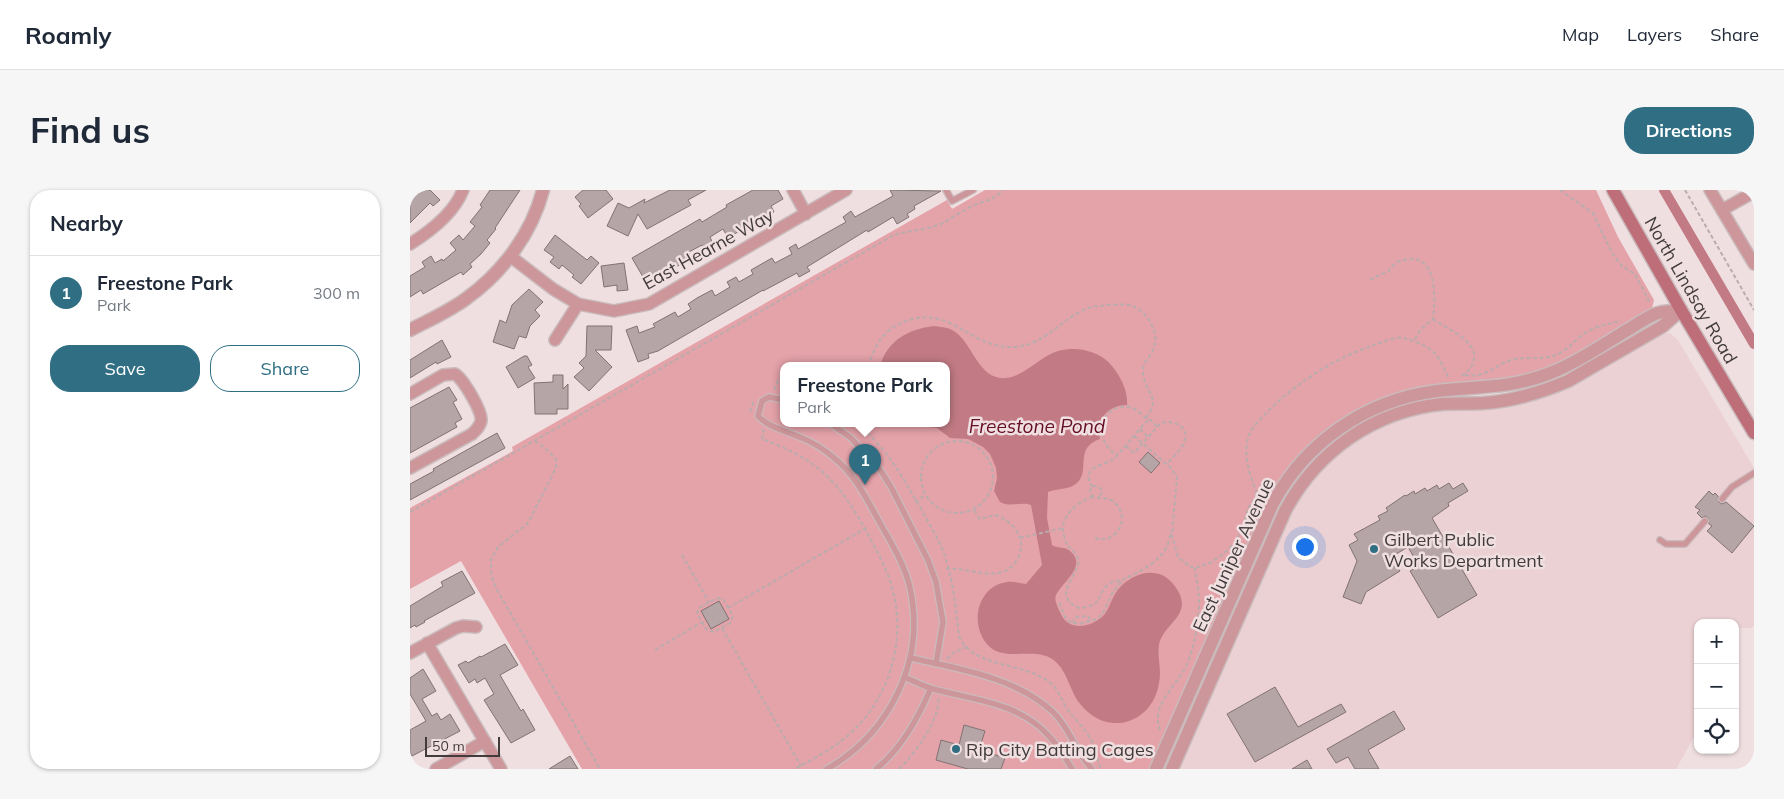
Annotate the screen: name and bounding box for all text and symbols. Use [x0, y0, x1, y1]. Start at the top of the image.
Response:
text: Roamly [25, 20, 112, 50]
text: Map [1562, 23, 1599, 46]
text: Layers [1627, 23, 1682, 46]
text: Share [1710, 23, 1759, 46]
button: Directions [1624, 107, 1754, 154]
text: Find us [30, 108, 150, 152]
street label: East Hearne Way [638, 203, 778, 295]
text: Nearby [50, 210, 123, 236]
street label: North Lindsay Road [1640, 212, 1742, 368]
text: Freestone Park [97, 271, 233, 295]
text: 1 [61, 283, 71, 303]
text: 300 m [313, 283, 360, 303]
text: Park [97, 295, 131, 315]
button: Save [50, 345, 200, 392]
button: Share [210, 345, 360, 392]
popup [780, 362, 950, 427]
text: Freestone Park [797, 373, 933, 397]
text: Park [797, 397, 831, 417]
water label: Freestone Pond [969, 414, 1106, 438]
pin: 1 [849, 444, 881, 485]
street label: East Juniper Avenue [1187, 475, 1279, 635]
place label: Gilbert Public Works Department [1384, 528, 1543, 572]
your location [1292, 534, 1318, 560]
marker: Gilbert Public Works Department [1368, 543, 1380, 555]
map controls [1694, 619, 1739, 754]
button: + [1694, 619, 1739, 664]
button: − [1694, 664, 1739, 709]
button: locate [1694, 709, 1739, 754]
scale bar [425, 734, 500, 757]
text: 50 m [432, 737, 465, 755]
place label: Rip City Batting Cages [966, 738, 1154, 761]
marker: Rip City Batting Cages [950, 743, 962, 755]

